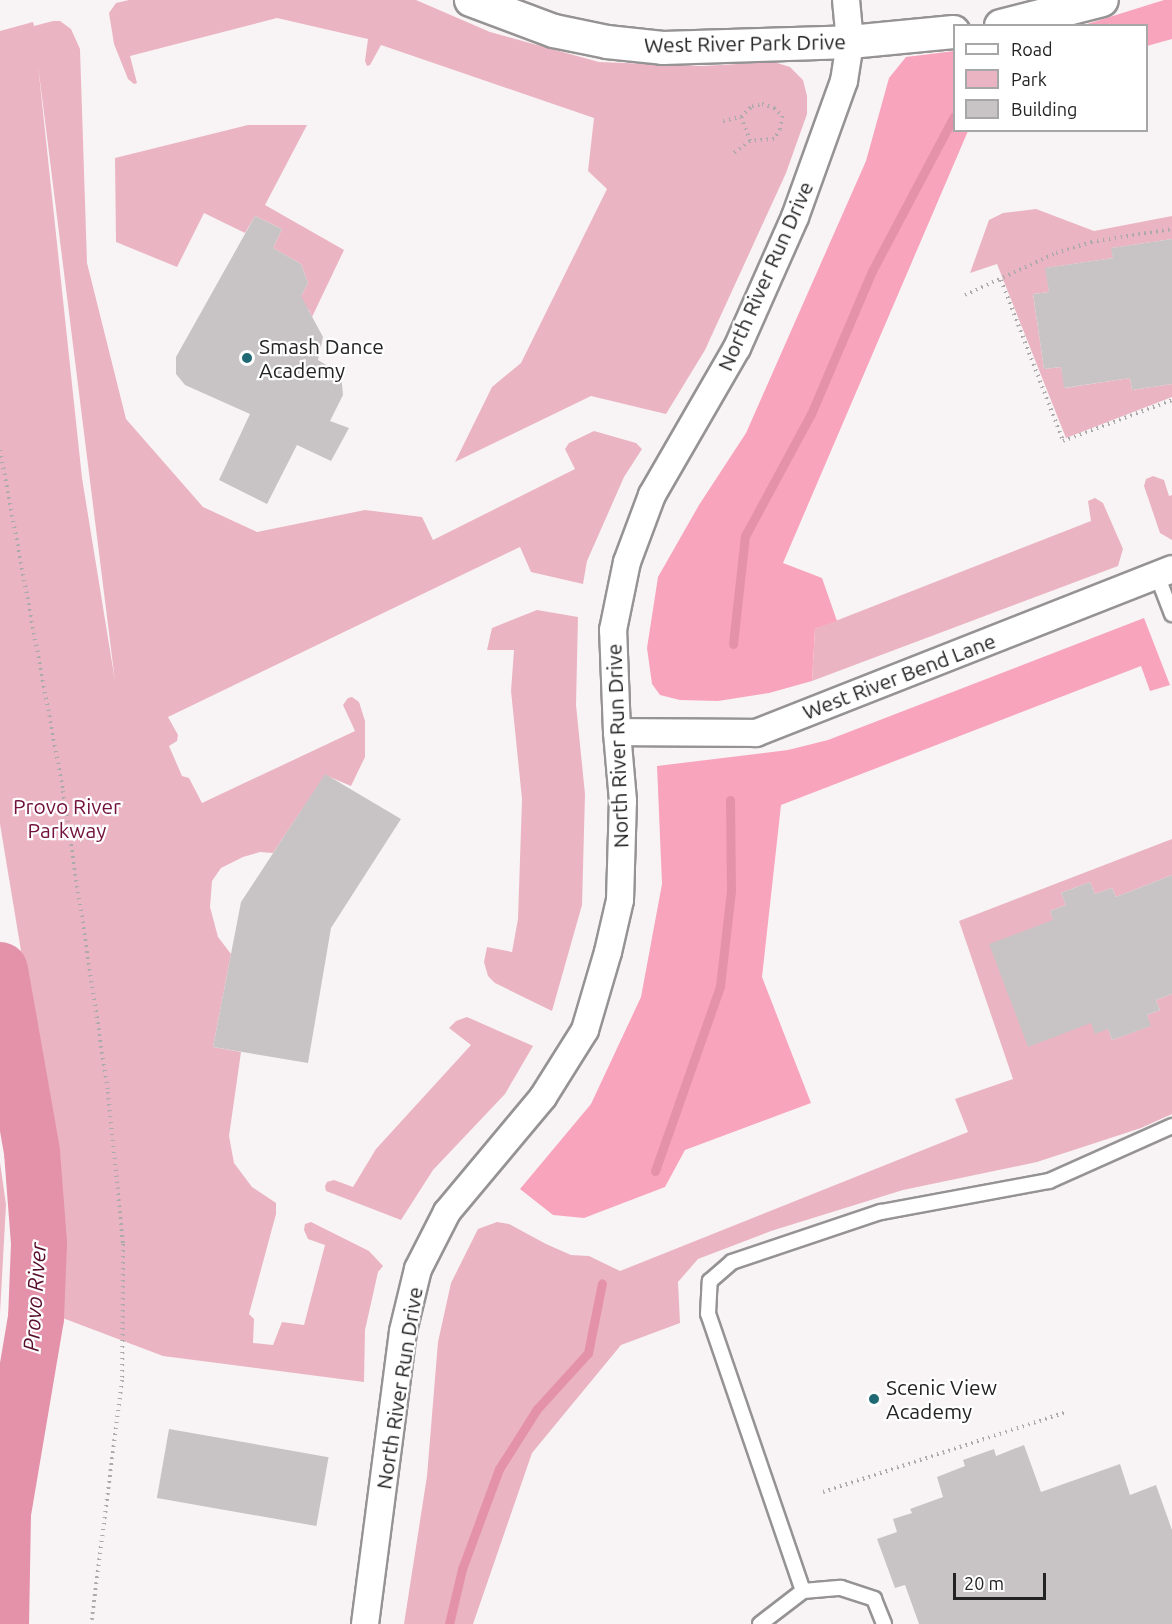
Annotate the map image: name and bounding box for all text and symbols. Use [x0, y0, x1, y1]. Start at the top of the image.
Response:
legend [953, 24, 1148, 132]
street label: West River Park Drive [644, 29, 846, 57]
text: Road [1011, 39, 1053, 59]
text: Park [1011, 69, 1047, 89]
text: Building [1011, 99, 1077, 119]
street label: North River Run Drive [712, 177, 818, 375]
place label: Smash Dance Academy [259, 333, 384, 383]
marker: Smash Dance Academy [240, 351, 254, 365]
street label: West River Bend Lane [799, 628, 999, 724]
street label: North River Run Drive [601, 643, 633, 849]
park label: Provo River Parkway [13, 793, 121, 843]
water label: Provo River [17, 1242, 51, 1352]
street label: North River Run Drive [371, 1285, 427, 1491]
place label: Scenic View Academy [886, 1374, 997, 1424]
marker: Scenic View Academy [867, 1392, 881, 1406]
scale bar [956, 1561, 1049, 1599]
text: 20 m [964, 1573, 1004, 1593]

